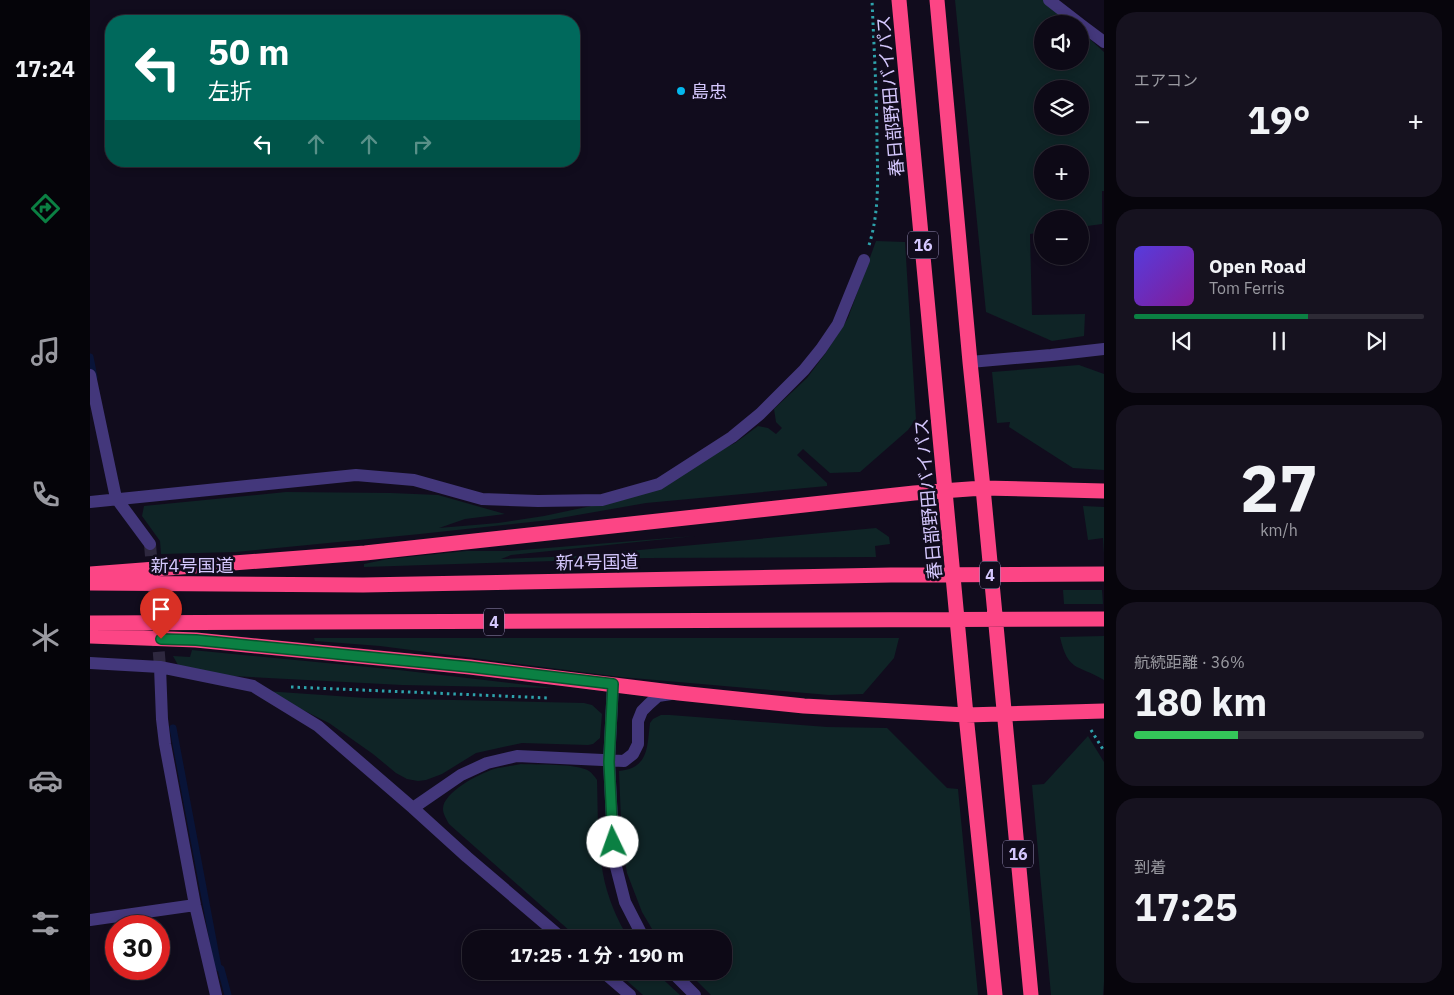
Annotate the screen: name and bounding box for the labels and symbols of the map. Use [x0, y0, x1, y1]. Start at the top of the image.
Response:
street label: 春日部野田バイパス [871, 14, 909, 178]
place label: 島忠 [691, 80, 727, 103]
marker: 島忠 [675, 85, 687, 97]
road number: 16 [908, 232, 938, 258]
street label: 春日部野田バイパス [909, 417, 947, 581]
street label: 新4号国道 [555, 550, 639, 574]
street label: 新4号国道 [151, 554, 233, 577]
road number: 4 [980, 562, 1000, 588]
pin [140, 588, 182, 639]
road number: 4 [484, 608, 504, 636]
position arrow [586, 815, 638, 867]
road number: 16 [1003, 841, 1033, 868]
speed limit sign: 30 [105, 915, 170, 980]

